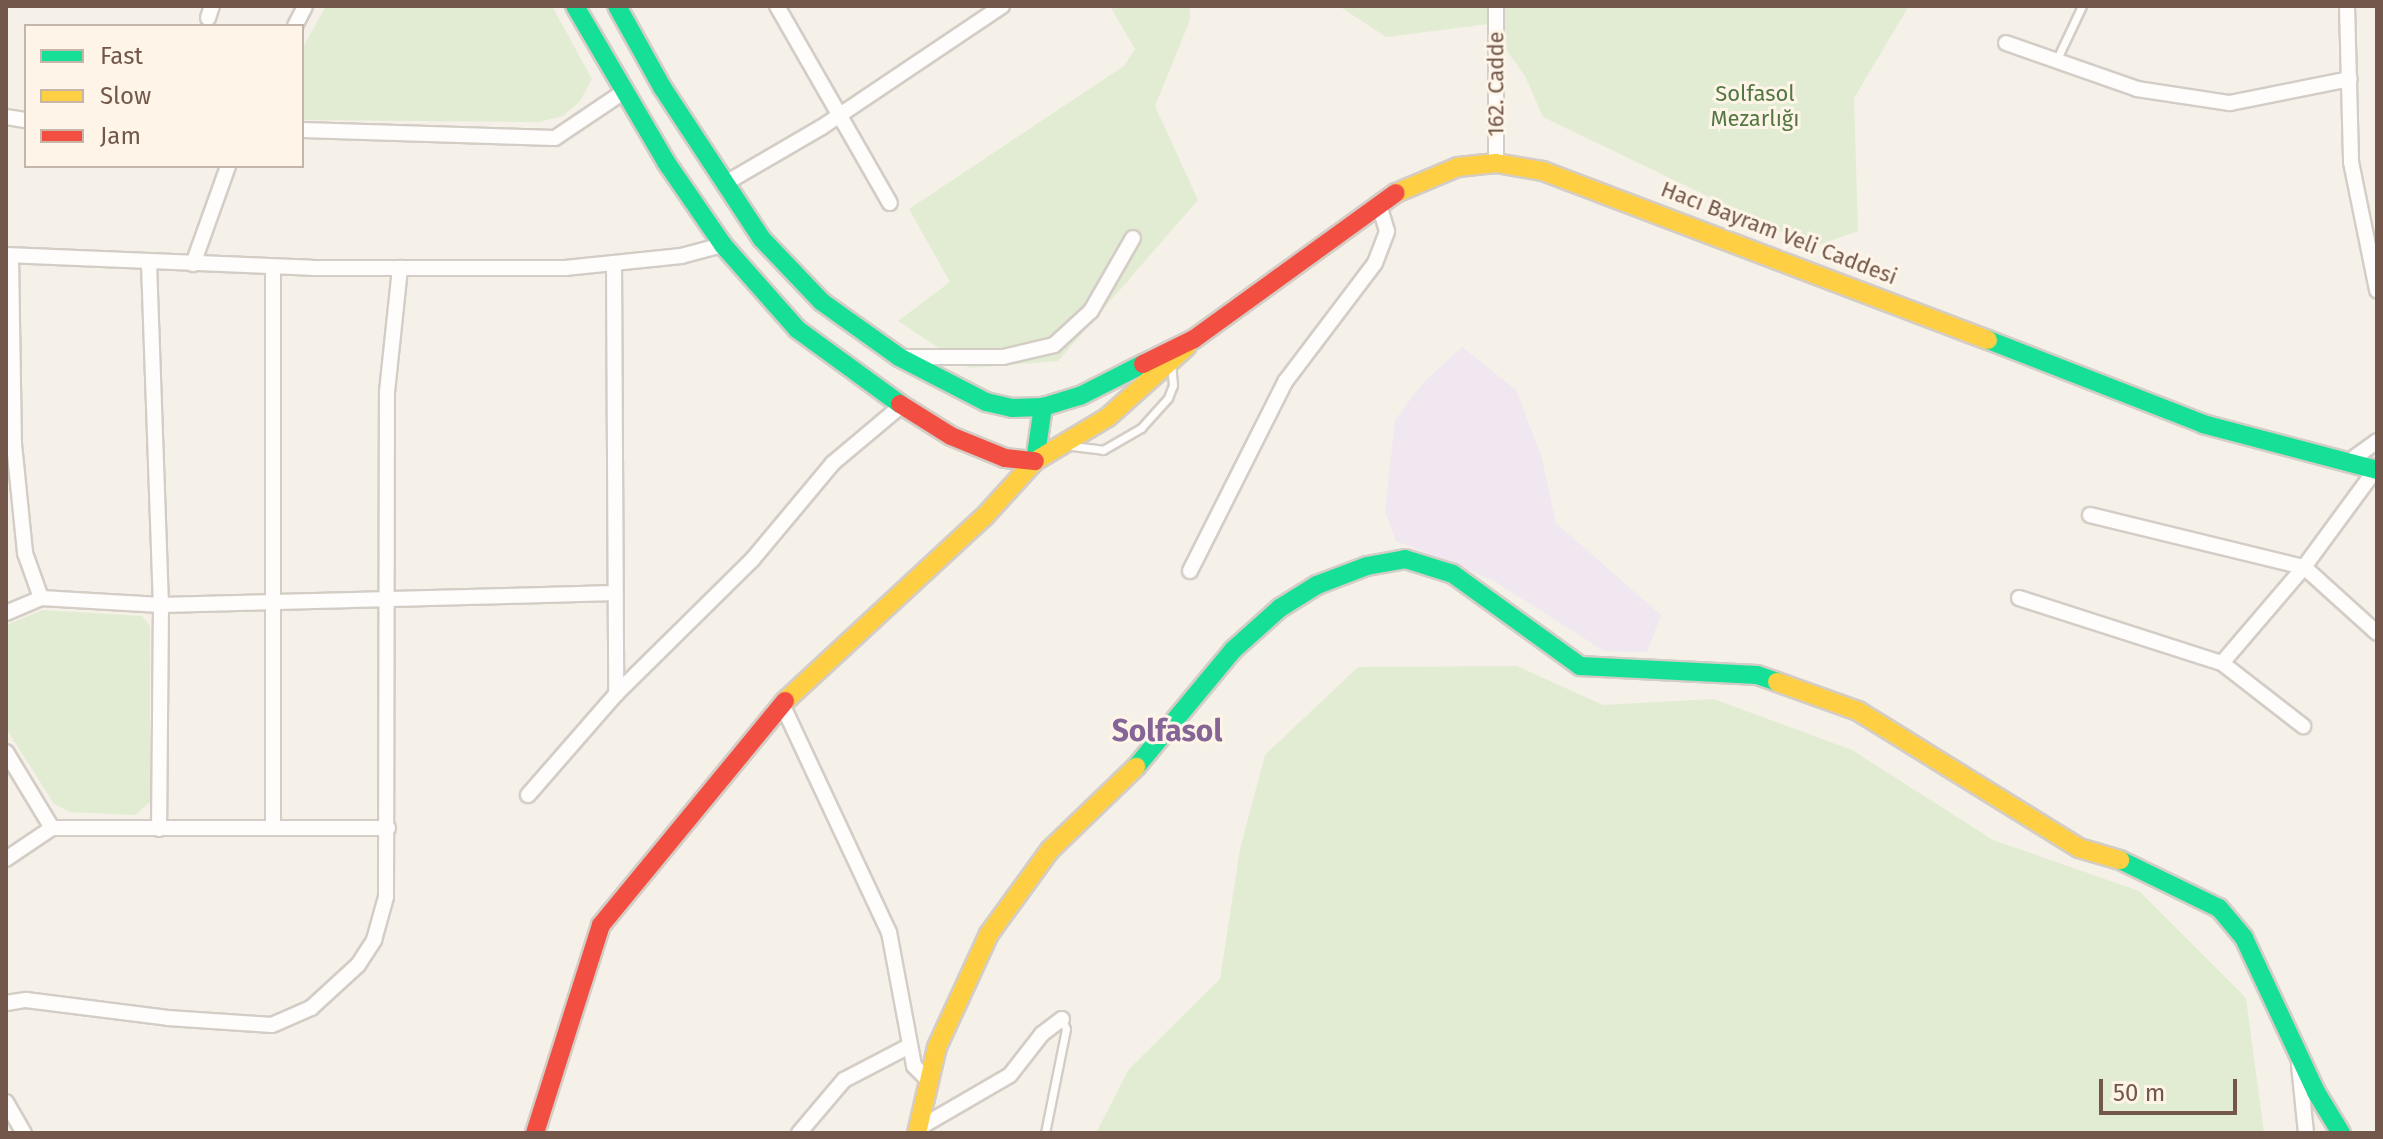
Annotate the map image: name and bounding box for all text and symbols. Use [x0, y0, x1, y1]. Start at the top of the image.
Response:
legend [24, 24, 304, 168]
street label: 162. Cadde [1483, 31, 1509, 137]
text: Fast [100, 42, 143, 70]
park label: Solfasol Mezarlığı [1711, 80, 1799, 132]
text: Slow [100, 82, 151, 110]
text: Jam [100, 122, 141, 150]
street label: Hacı Bayram Veli Caddesi [1657, 176, 1901, 290]
district label: Solfasol [1112, 713, 1222, 749]
scale bar [2103, 1063, 2241, 1113]
text: 50 m [2113, 1079, 2165, 1107]

